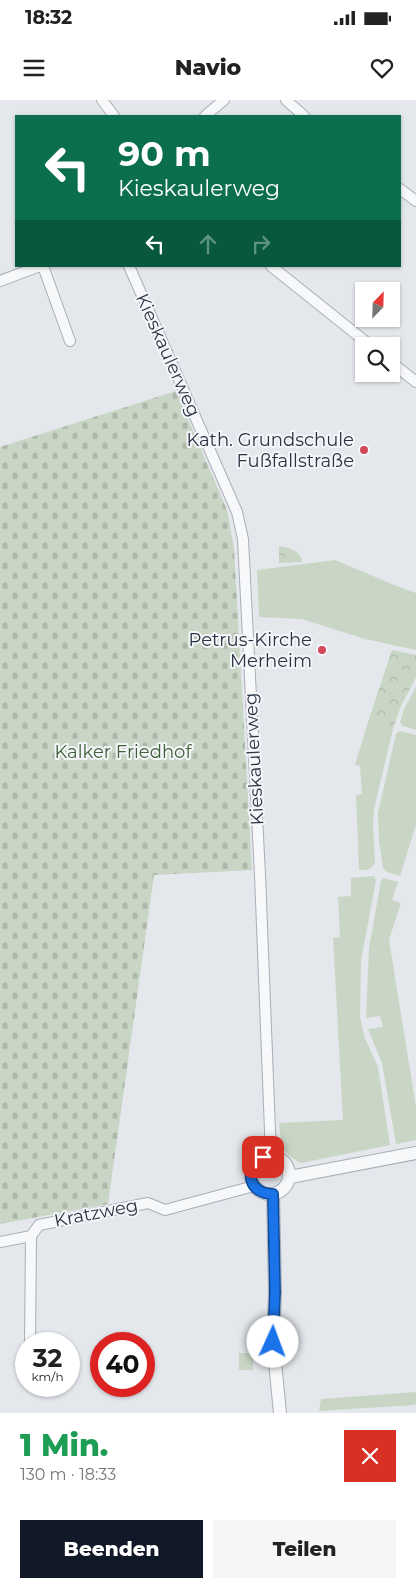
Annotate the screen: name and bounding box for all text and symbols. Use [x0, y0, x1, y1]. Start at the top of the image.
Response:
text: 18:32 [25, 6, 72, 29]
icon: menu [20, 54, 48, 82]
text: Navio [175, 54, 241, 81]
icon: heart [368, 54, 396, 82]
text: 90 m [118, 132, 211, 175]
icon: left [35, 135, 100, 200]
text: Kieskaulerweg [118, 175, 280, 202]
icon: left [141, 230, 169, 258]
icon: ahead [194, 230, 222, 258]
icon: right [247, 230, 275, 258]
north arrow [355, 282, 400, 328]
map controls [355, 282, 400, 382]
street label: Kieskaulerweg [131, 290, 205, 420]
button: search [355, 337, 400, 382]
place label: Kath. Grundschule Fußfallstraße [186, 429, 354, 472]
marker: Kath. Grundschule Fußfallstraße [358, 444, 370, 456]
place label: Petrus-Kirche Merheim [188, 629, 312, 672]
marker: Petrus-Kirche Merheim [316, 644, 328, 656]
street label: Kieskaulerweg [240, 692, 268, 826]
park label: Kalker Friedhof [55, 741, 192, 763]
pin [242, 1136, 284, 1178]
icon: arrive [249, 1143, 277, 1171]
street label: Kratzweg [52, 1194, 140, 1232]
position arrow [246, 1315, 298, 1367]
speed limit sign: 40 [90, 1332, 155, 1397]
text: 32 [33, 1343, 62, 1373]
text: km/h [31, 1369, 64, 1384]
text: 1 Min. [20, 1427, 108, 1464]
button: close [344, 1430, 396, 1482]
text: 130 m · 18:33 [20, 1465, 116, 1484]
button: Beenden [20, 1520, 203, 1578]
button: Teilen [213, 1520, 396, 1578]

